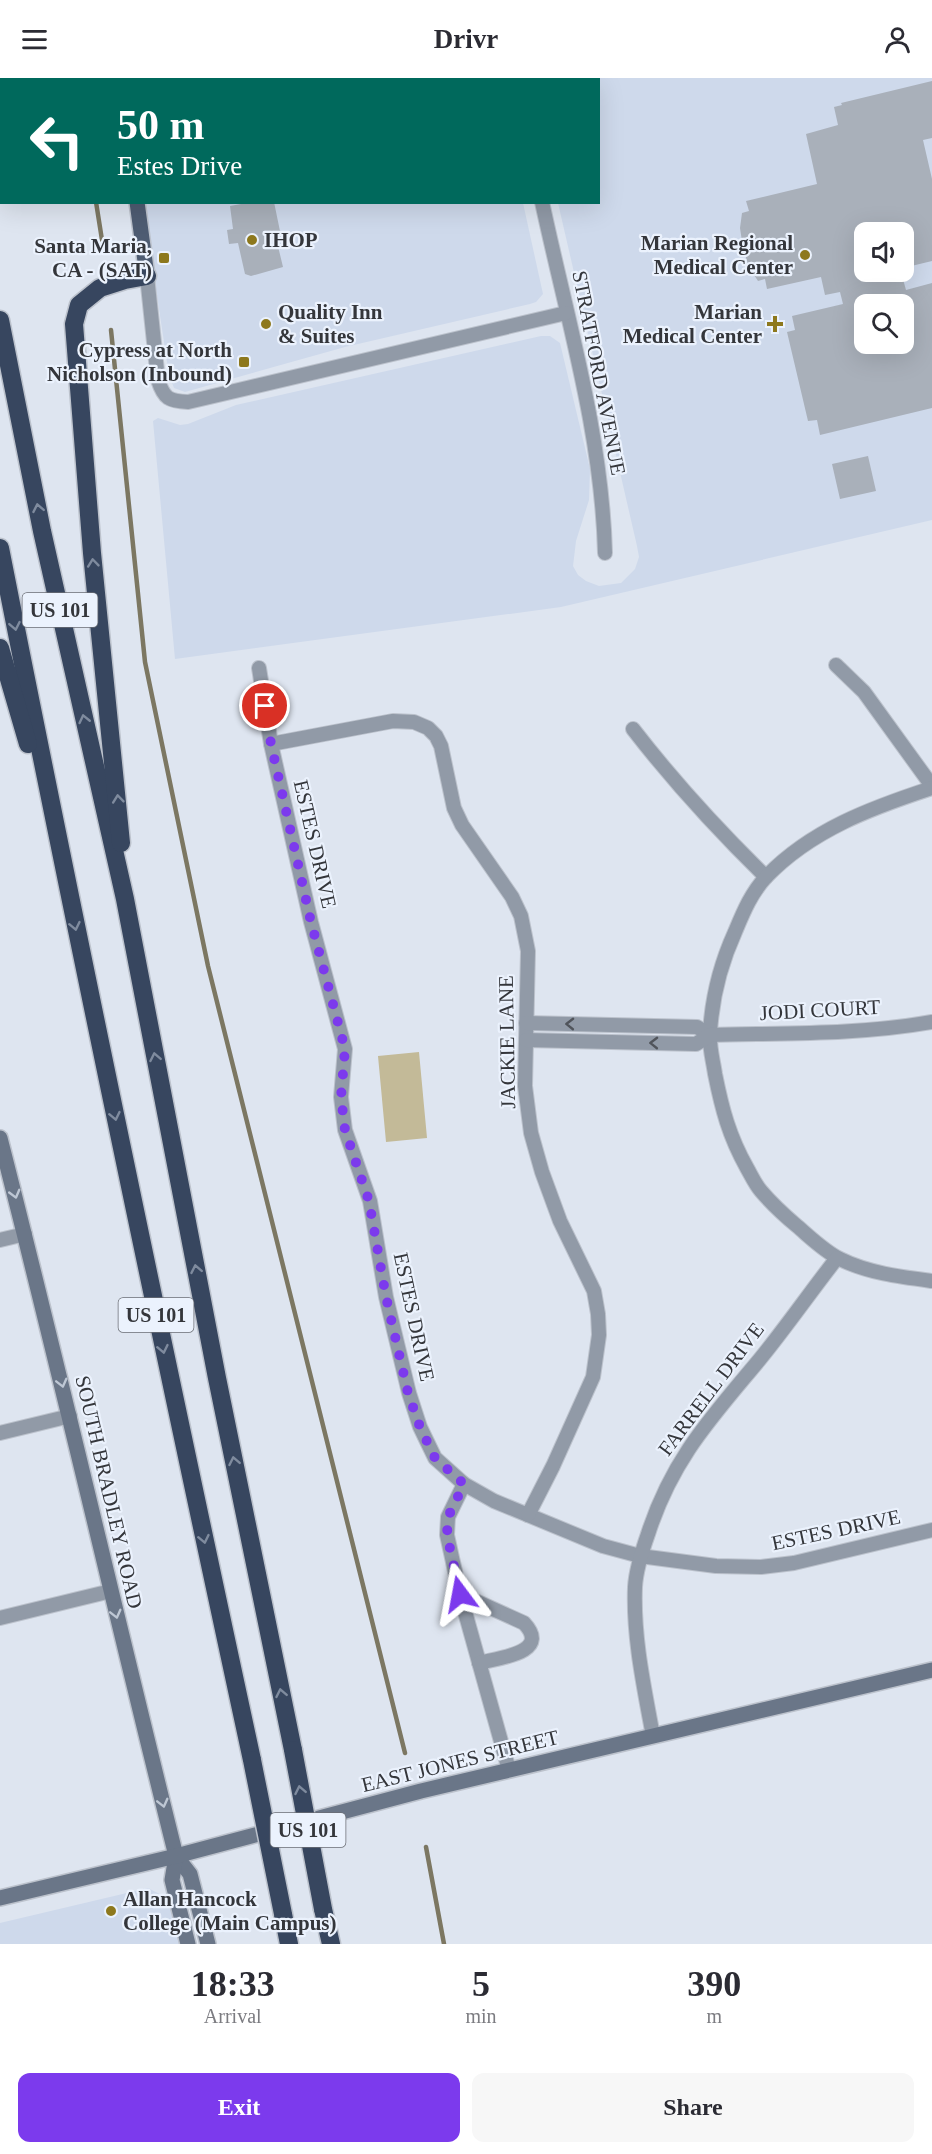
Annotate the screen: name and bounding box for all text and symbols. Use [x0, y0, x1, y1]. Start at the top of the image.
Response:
icon: menu [18, 23, 51, 56]
icon: person [881, 23, 914, 56]
text: Drivr [434, 24, 498, 54]
icon: left [18, 102, 96, 180]
text: 50 m [117, 102, 205, 148]
text: Estes Drive [117, 151, 242, 181]
map controls [854, 222, 914, 354]
button: sound [854, 222, 914, 282]
place label: IHOP [264, 228, 318, 252]
place label: Marian Regional Medical Center [641, 231, 793, 279]
marker: IHOP [245, 233, 259, 247]
place label: Santa Maria, CA - (SAT) [34, 234, 152, 282]
marker: Marian Regional Medical Center [798, 248, 812, 262]
marker: Santa Maria, CA - (SAT) [157, 251, 171, 265]
street label: STRATFORD AVENUE [567, 269, 631, 477]
button: search [854, 294, 914, 354]
place label: Quality Inn & Suites [278, 300, 383, 348]
place label: Marian Medical Center [623, 300, 762, 348]
marker: Marian Medical Center [766, 315, 784, 333]
marker: Quality Inn & Suites [259, 317, 273, 331]
place label: Cypress at North Nicholson (Inbound) [47, 338, 232, 386]
marker: Cypress at North Nicholson (Inbound) [237, 355, 251, 369]
one-way arrow [32, 503, 45, 513]
one-way arrow [87, 558, 100, 568]
road number: US 101 [22, 593, 98, 627]
one-way arrow [8, 621, 21, 631]
pin [239, 680, 290, 731]
icon: arrive [248, 689, 281, 722]
one-way arrow [79, 714, 92, 724]
street label: ESTES DRIVE [289, 777, 341, 911]
one-way arrow [112, 794, 125, 803]
one-way arrow [68, 920, 81, 930]
street label: JACKIE LANE [494, 975, 520, 1109]
street label: JODI COURT [759, 995, 881, 1025]
one-way arrow [565, 1018, 574, 1030]
one-way arrow [649, 1037, 658, 1049]
one-way arrow [149, 1052, 162, 1062]
one-way arrow [108, 1111, 121, 1121]
one-way arrow [7, 1189, 20, 1199]
street label: ESTES DRIVE [389, 1250, 439, 1384]
one-way arrow [190, 1265, 203, 1275]
road number: US 101 [118, 1298, 194, 1332]
street label: FARRELL DRIVE [653, 1318, 769, 1460]
one-way arrow [156, 1343, 169, 1353]
street label: SOUTH BRADLEY ROAD [70, 1373, 148, 1611]
one-way arrow [55, 1378, 67, 1388]
one-way arrow [228, 1456, 241, 1466]
street label: ESTES DRIVE [769, 1505, 903, 1555]
one-way arrow [197, 1534, 210, 1544]
position arrow [428, 1562, 492, 1626]
one-way arrow [109, 1609, 122, 1619]
one-way arrow [275, 1688, 288, 1698]
street label: EAST JONES STREET [359, 1725, 561, 1797]
one-way arrow [294, 1785, 307, 1795]
one-way arrow [155, 1798, 168, 1808]
road number: US 101 [270, 1813, 346, 1847]
place label: Allan Hancock College (Main Campus) [123, 1887, 337, 1935]
marker: Allan Hancock College (Main Campus) [104, 1904, 118, 1918]
text: 18:33 [191, 1964, 275, 2004]
text: 5 [472, 1964, 490, 2004]
text: 390 [687, 1964, 741, 2004]
text: Arrival [204, 2005, 262, 2027]
text: min [465, 2005, 497, 2027]
text: m [707, 2005, 722, 2027]
button: Exit [18, 2073, 460, 2142]
button: Share [472, 2073, 914, 2142]

